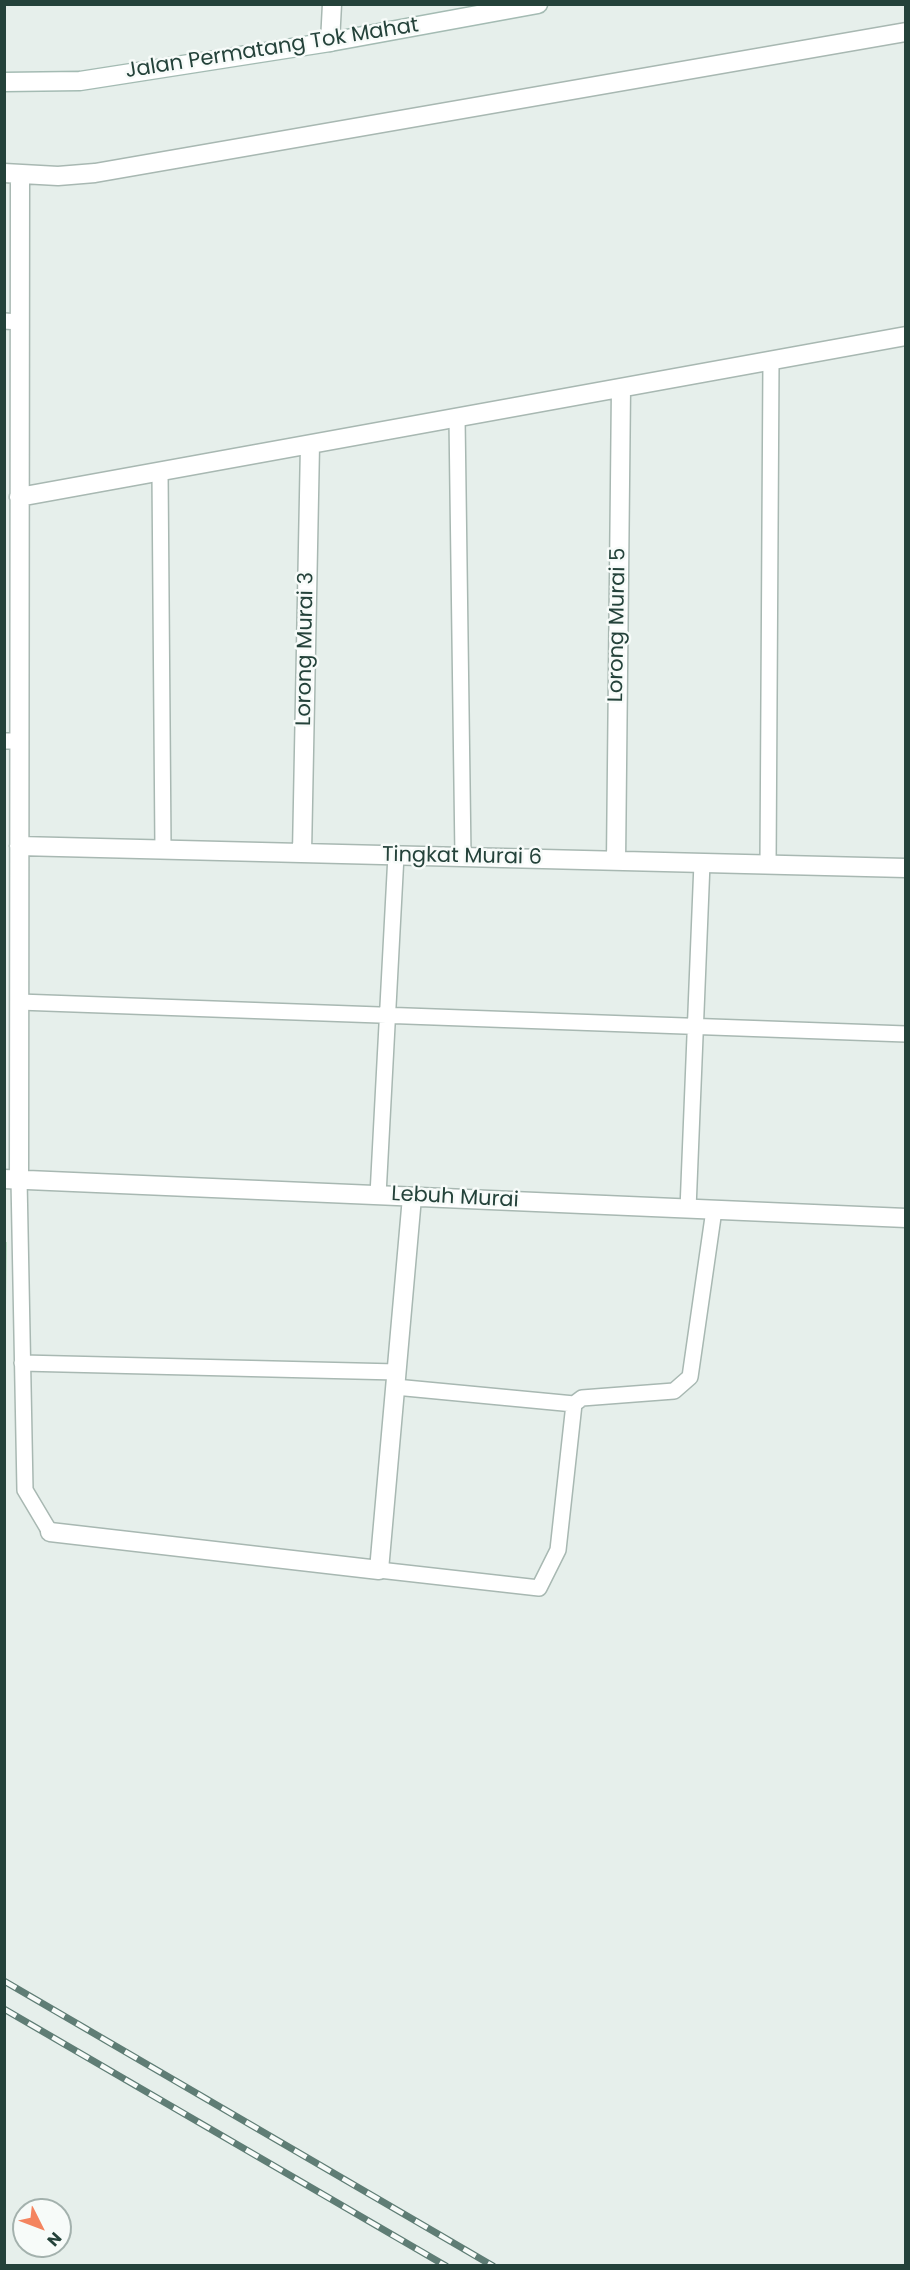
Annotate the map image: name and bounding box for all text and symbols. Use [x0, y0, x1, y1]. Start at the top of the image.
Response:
street label: Jalan Permatang Tok Mahat [124, 13, 420, 85]
street label: Lorong Murai 5 [604, 548, 632, 702]
street label: Lorong Murai 3 [292, 572, 320, 726]
street label: Tingkat Murai 6 [382, 843, 542, 871]
street label: Lebuh Murai [391, 1182, 519, 1214]
north arrow [12, 2198, 72, 2258]
text: N [42, 2227, 67, 2251]

